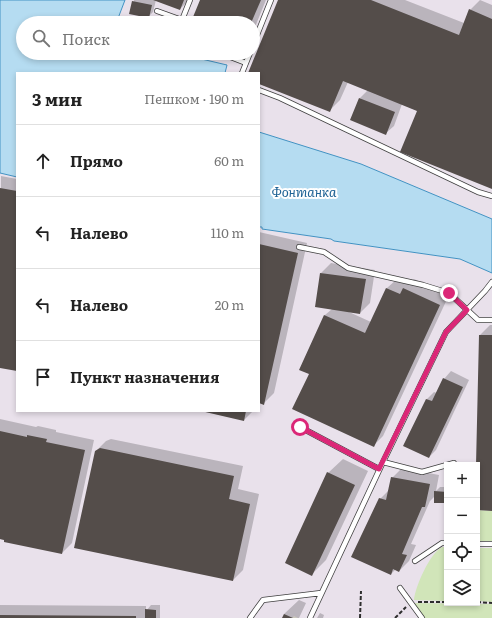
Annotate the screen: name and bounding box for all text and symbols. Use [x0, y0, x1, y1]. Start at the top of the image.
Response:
search box [16, 16, 260, 60]
icon: search [30, 27, 52, 49]
text: Поиск [62, 27, 110, 50]
text: 3 мин [32, 86, 82, 111]
text: Пешком · 190 m [144, 89, 244, 108]
text: Прямо [70, 149, 123, 172]
icon: ahead [32, 150, 54, 172]
text: 60 m [214, 151, 244, 170]
water label: Фонтанка [272, 182, 337, 201]
text: Налево [70, 221, 128, 244]
icon: left [32, 222, 54, 244]
text: 110 m [211, 223, 244, 242]
route end [440, 284, 458, 302]
text: Налево [70, 293, 128, 316]
icon: left [32, 294, 54, 316]
text: 20 m [215, 295, 244, 314]
text: Пункт назначения [70, 365, 220, 388]
icon: arrive [32, 366, 54, 388]
route start [291, 418, 309, 436]
map controls [444, 462, 480, 606]
button: + [444, 462, 480, 498]
button: − [444, 498, 480, 534]
button: locate [444, 534, 480, 570]
button: layers [444, 570, 480, 606]

